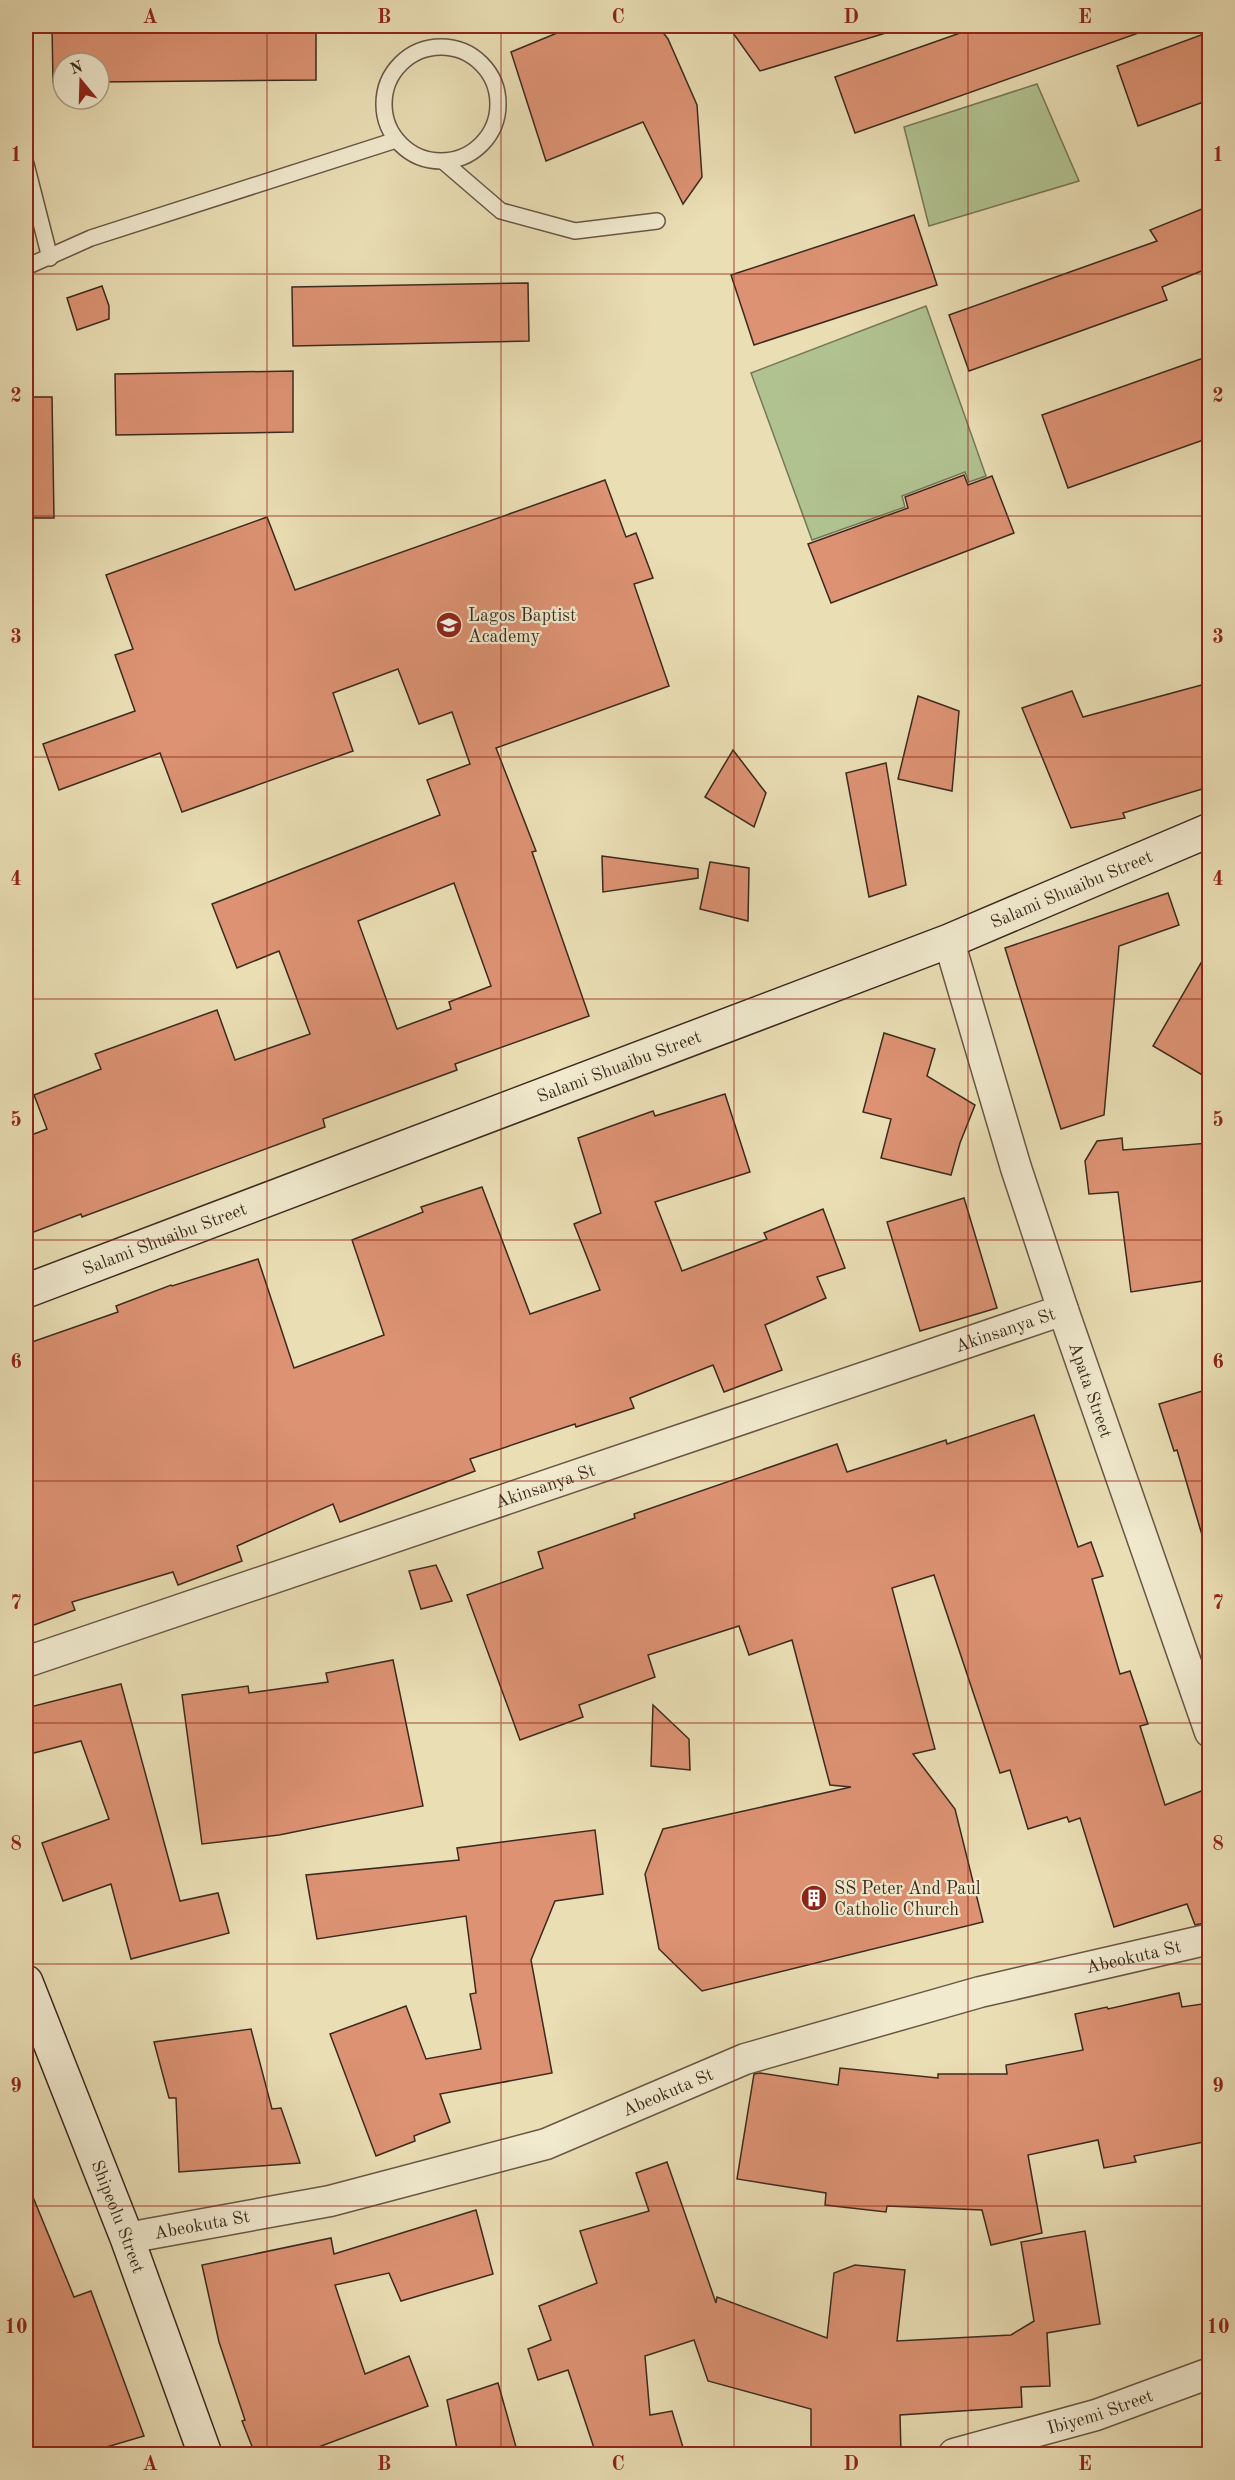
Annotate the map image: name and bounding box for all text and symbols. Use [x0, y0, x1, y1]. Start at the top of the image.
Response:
text: A [142, 8, 158, 28]
text: B [377, 8, 391, 28]
text: C [611, 8, 625, 28]
text: D [843, 8, 859, 28]
text: E [1078, 8, 1092, 28]
north arrow [51, 51, 111, 111]
text: N [68, 59, 86, 78]
text: 1 [10, 146, 22, 166]
text: 1 [1212, 146, 1224, 166]
text: 2 [10, 387, 22, 407]
text: 2 [1212, 387, 1224, 407]
place label: Lagos Baptist Academy [468, 607, 576, 646]
school or university icon: Lagos Baptist Academy [434, 610, 464, 640]
text: 3 [10, 628, 22, 648]
text: 3 [1212, 628, 1224, 648]
street label: Salami Shuaibu Street [988, 848, 1155, 932]
text: 4 [10, 870, 22, 890]
text: 4 [1212, 870, 1224, 890]
street label: Salami Shuaibu Street [535, 1028, 704, 1106]
text: 5 [10, 1110, 22, 1131]
text: 5 [1212, 1110, 1224, 1131]
street label: Salami Shuaibu Street [80, 1200, 249, 1279]
street label: Akinsanya St [953, 1305, 1058, 1356]
street label: Apata Street [1065, 1340, 1115, 1441]
text: 6 [10, 1353, 22, 1373]
text: 6 [1212, 1353, 1224, 1373]
street label: Akinsanya St [493, 1461, 598, 1512]
text: 7 [10, 1594, 22, 1614]
text: 7 [1212, 1594, 1224, 1614]
text: 8 [10, 1835, 22, 1855]
text: 8 [1212, 1835, 1224, 1855]
place label: SS Peter And Paul Catholic Church [834, 1880, 981, 1919]
building icon: SS Peter And Paul Catholic Church [799, 1883, 829, 1913]
street label: Abeokuta St [1084, 1938, 1183, 1977]
street label: Abeokuta St [620, 2066, 716, 2120]
text: 9 [10, 2077, 22, 2097]
text: 9 [1212, 2077, 1224, 2097]
street label: Shipeolu Street [87, 2158, 147, 2276]
street label: Abeokuta St [153, 2208, 251, 2243]
text: 10 [4, 2318, 28, 2338]
text: 10 [1206, 2318, 1230, 2338]
street label: Ibiyemi Street [1045, 2387, 1156, 2438]
text: A [142, 2455, 158, 2475]
text: B [377, 2455, 391, 2475]
text: C [611, 2455, 625, 2475]
text: D [843, 2455, 859, 2475]
text: E [1078, 2455, 1092, 2475]

